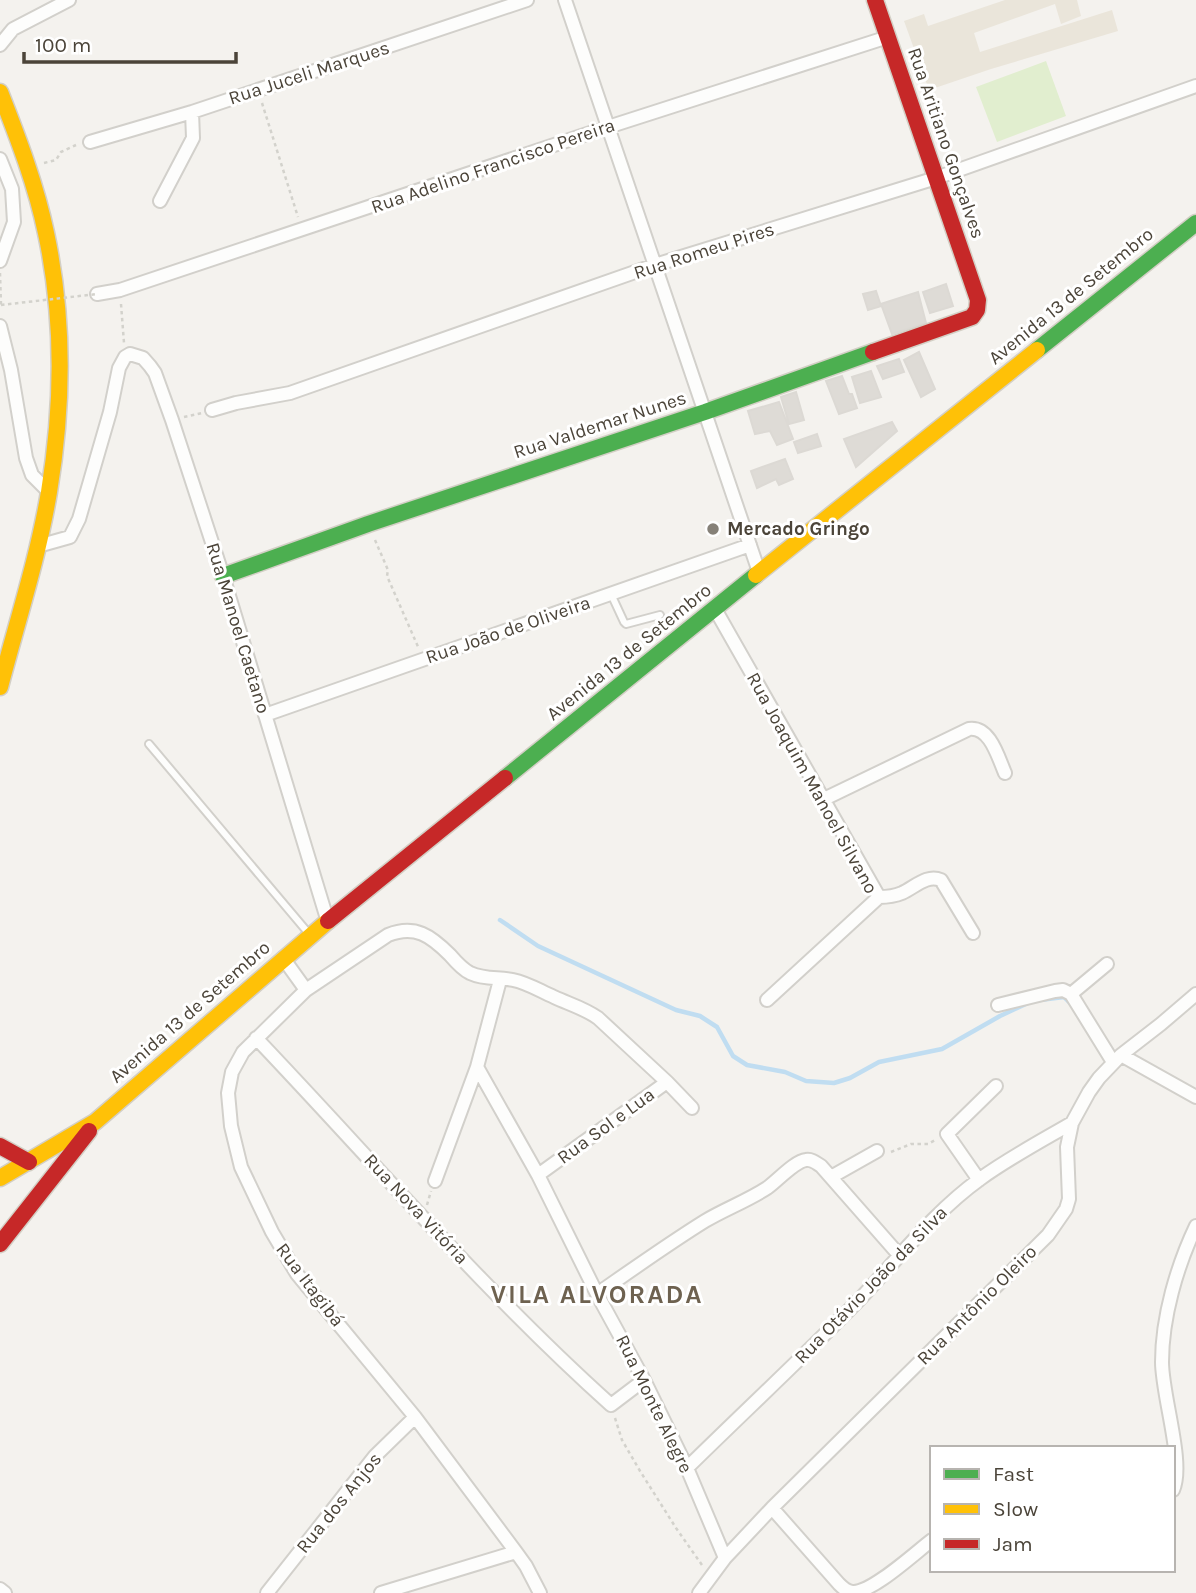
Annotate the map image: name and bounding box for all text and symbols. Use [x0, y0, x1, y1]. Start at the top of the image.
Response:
scale bar [24, 21, 236, 65]
text: 100 m [35, 33, 92, 57]
street label: Rua Juceli Marques [226, 37, 392, 109]
street label: Rua Aritiano Gonçalves [903, 45, 989, 241]
street label: Rua Adelino Francisco Pereira [368, 114, 618, 218]
street label: Rua Romeu Pires [631, 218, 777, 284]
street label: Avenida 13 de Setembro [984, 223, 1158, 369]
street label: Rua Valdemar Nunes [511, 387, 689, 463]
place label: Mercado Gringo [727, 518, 870, 540]
marker: Mercado Gringo [705, 521, 721, 537]
street label: Rua Manoel Caetano [202, 540, 274, 716]
street label: Avenida 13 de Setembro [542, 579, 716, 725]
street label: Rua João de Oliveira [423, 592, 593, 668]
street label: Rua Joaquim Manoel Silvano [742, 669, 882, 897]
street label: Avenida 13 de Setembro [105, 936, 275, 1088]
street label: Rua Sol e Lua [553, 1083, 659, 1169]
street label: Rua Nova Vitória [359, 1149, 473, 1269]
street label: Rua Otávio João da Silva [790, 1202, 952, 1368]
street label: Rua Itagibá [271, 1239, 349, 1331]
street label: Rua Antônio Oleiro [913, 1241, 1041, 1369]
district label: VILA ALVORADA [490, 1279, 704, 1310]
street label: Rua Monte Alegre [611, 1331, 697, 1477]
legend [930, 1446, 1175, 1572]
street label: Rua dos Anjos [292, 1448, 386, 1558]
text: Fast [993, 1462, 1034, 1486]
text: Slow [993, 1497, 1038, 1521]
text: Jam [993, 1532, 1033, 1556]

